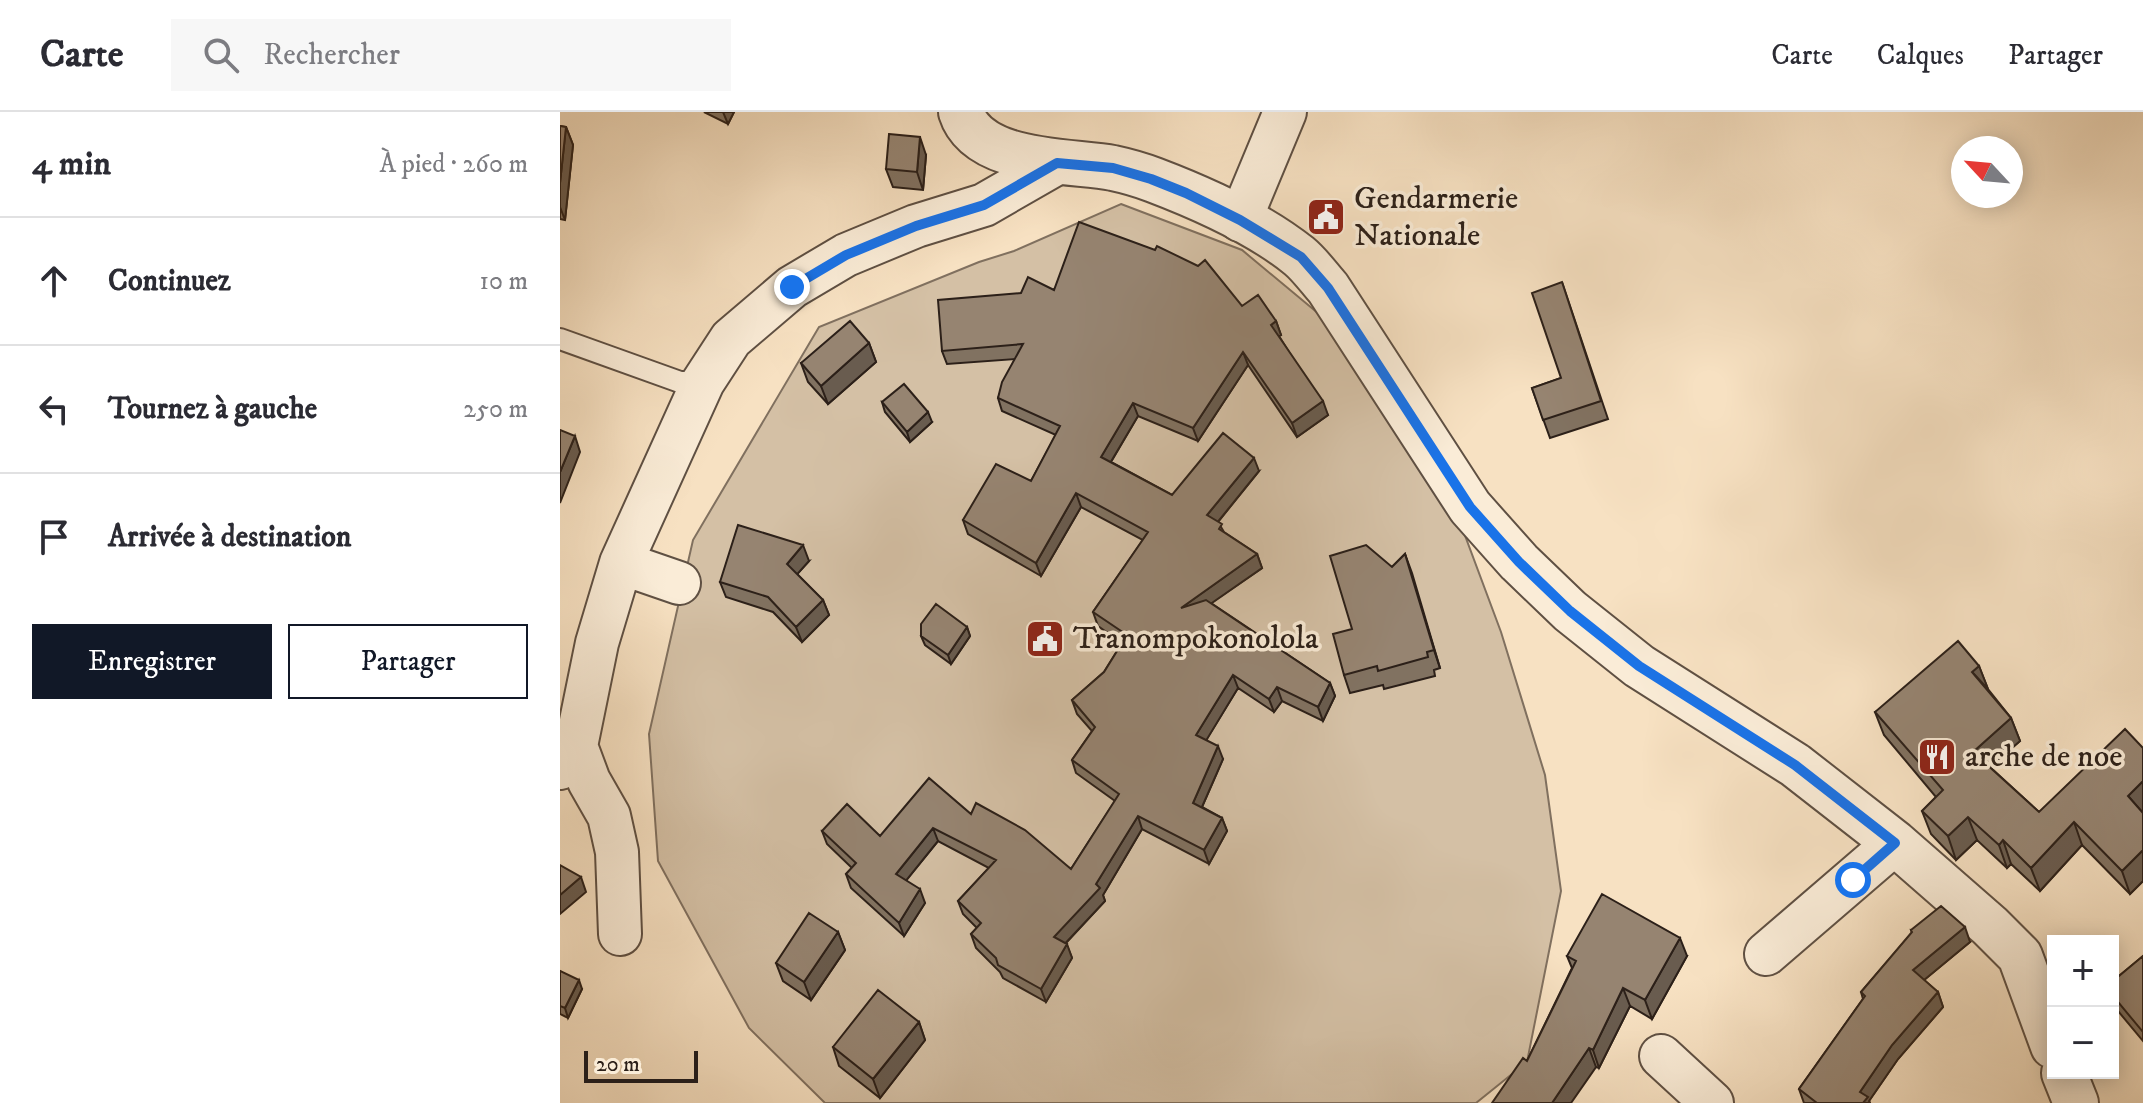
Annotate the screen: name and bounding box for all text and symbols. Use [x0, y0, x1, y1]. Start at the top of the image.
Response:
search box [171, 19, 731, 91]
text: Carte [40, 31, 123, 79]
icon: search [199, 33, 243, 77]
text: Rechercher [263, 37, 400, 74]
text: Carte [1771, 38, 1833, 73]
text: Calques [1877, 38, 1964, 73]
text: Partager [2008, 38, 2103, 73]
north arrow [1951, 136, 2023, 208]
text: 4 min [32, 143, 111, 185]
text: À pied · 260 m [380, 148, 528, 181]
place label: Gendarmerie Nationale [1354, 179, 1518, 256]
public building icon: Gendarmerie Nationale [1305, 196, 1347, 238]
icon: ahead [32, 259, 76, 303]
text: Continuez [108, 263, 231, 300]
text: 10 m [479, 265, 528, 298]
route end [774, 269, 810, 305]
icon: left [32, 387, 76, 431]
text: Tournez à gauche [108, 391, 317, 428]
text: 250 m [463, 393, 528, 426]
icon: arrive [32, 515, 76, 559]
text: Arrivée à destination [108, 519, 352, 556]
public building icon: Tranompokonolola [1024, 618, 1066, 660]
place label: Tranompokonolola [1073, 619, 1319, 659]
button: Enregistrer [32, 624, 272, 699]
button: Partager [288, 624, 528, 699]
restaurant icon: arche de noe [1916, 736, 1958, 778]
place label: arche de noe [1965, 737, 2122, 777]
route start [1835, 862, 1871, 898]
map controls [2047, 935, 2119, 1079]
button: + [2047, 935, 2119, 1007]
button: − [2047, 1007, 2119, 1079]
scale bar [584, 1047, 698, 1083]
text: 20 m [596, 1051, 640, 1078]

